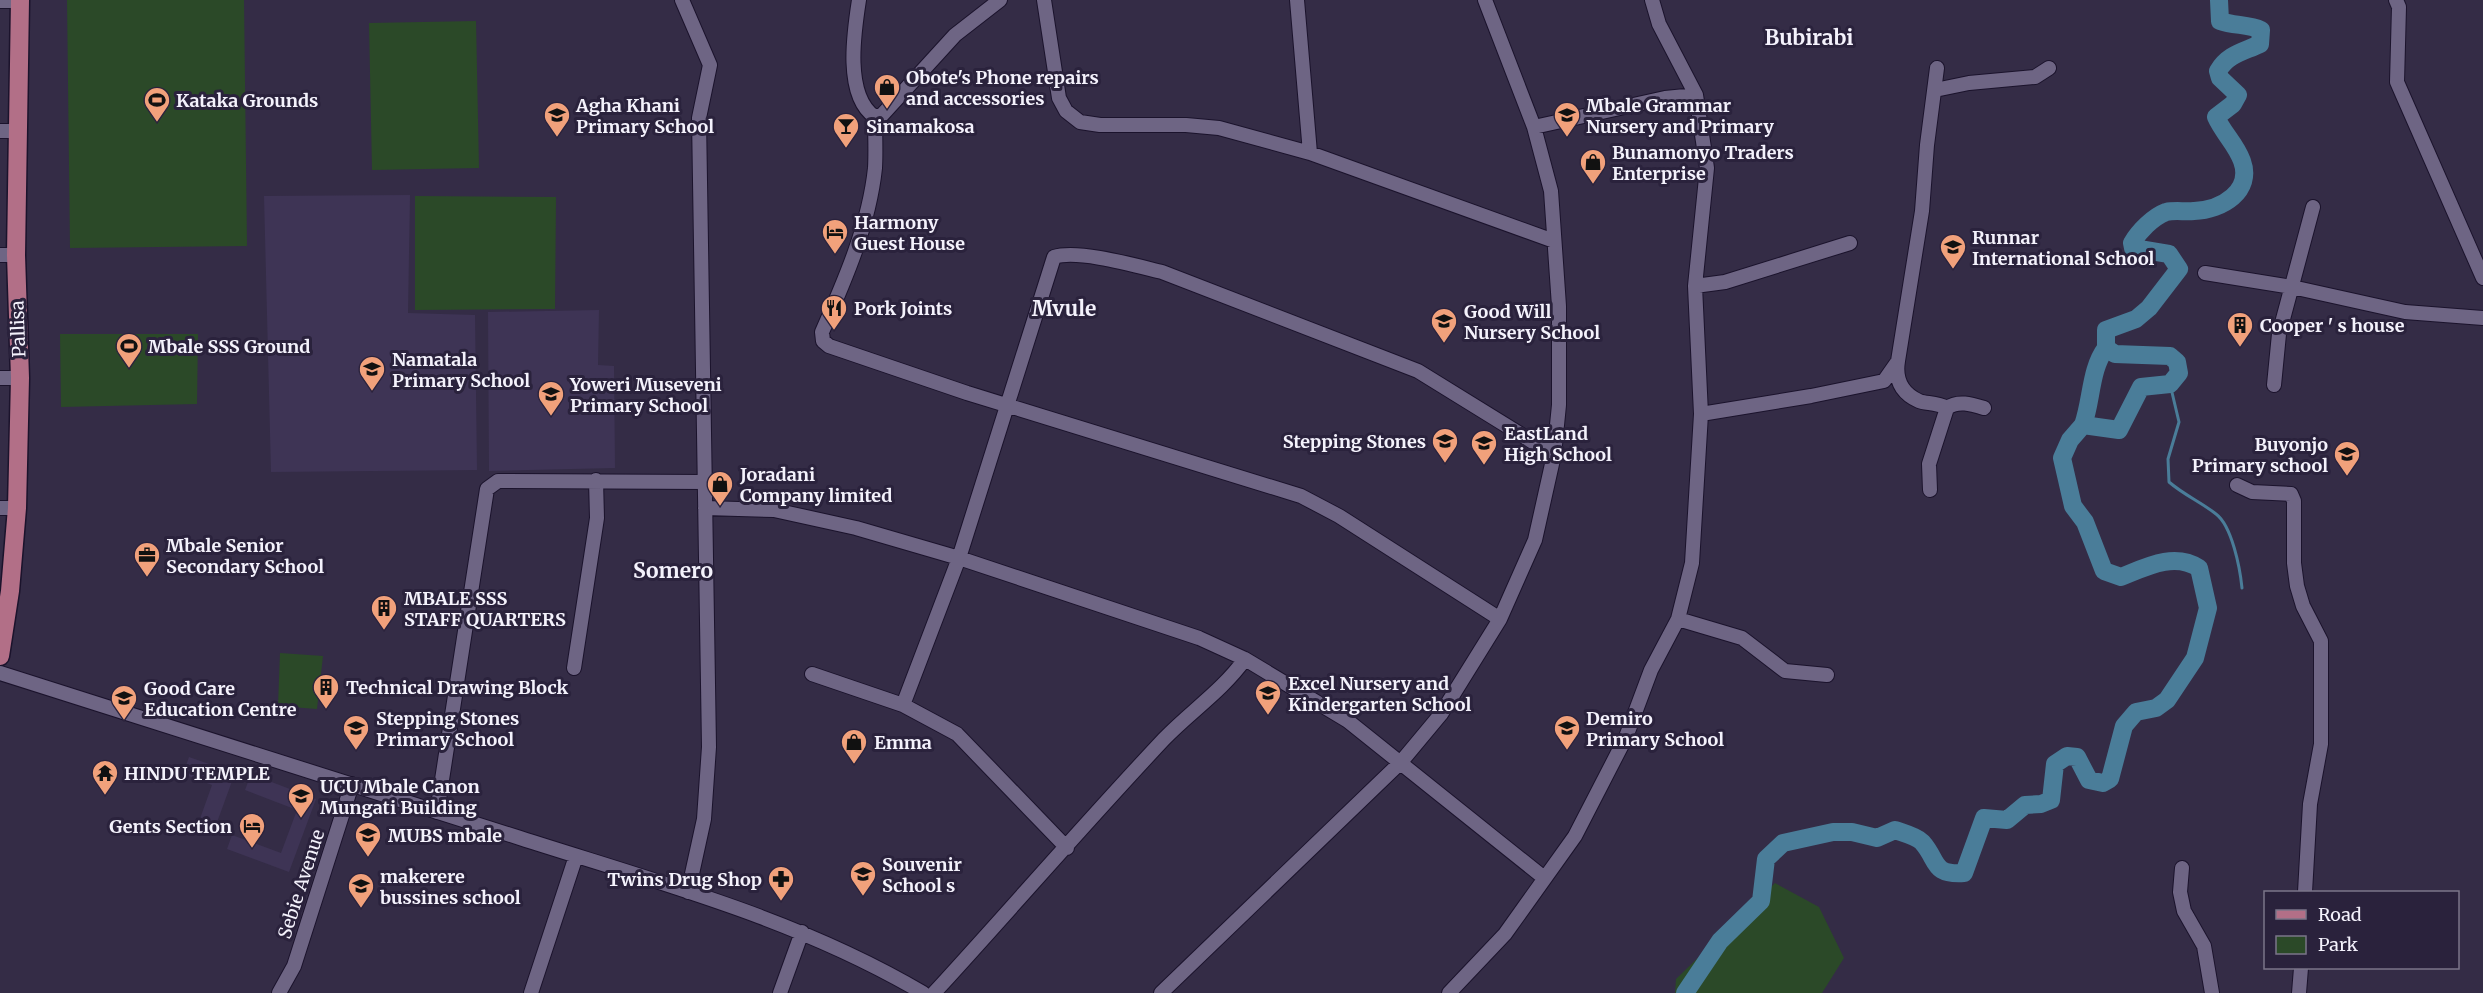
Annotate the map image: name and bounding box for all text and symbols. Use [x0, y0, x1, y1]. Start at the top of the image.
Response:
district label: Bubirabi [1765, 24, 1853, 51]
place label: Obote's Phone repairs and accessories [906, 66, 1099, 110]
shop icon: Obote's Phone repairs and accessories [872, 72, 902, 110]
sports icon: Kataka Grounds [142, 85, 172, 123]
place label: Kataka Grounds [176, 89, 318, 112]
place label: Agha Khani Primary School [575, 94, 714, 138]
place label: Mbale Grammar Nursery and Primary [1586, 94, 1774, 138]
school or university icon: Agha Khani Primary School [542, 100, 572, 138]
school or university icon: Mbale Grammar Nursery and Primary [1552, 100, 1582, 138]
bar icon: Sinamakosa [831, 111, 861, 149]
place label: Sinamakosa [866, 115, 975, 138]
place label: Bunamonyo Traders Enterprise [1612, 141, 1794, 185]
shop icon: Bunamonyo Traders Enterprise [1578, 147, 1608, 185]
place label: Harmony Guest House [854, 211, 965, 255]
hotel icon: Harmony Guest House [820, 217, 850, 255]
place label: Runnar International School [1972, 226, 2155, 270]
school or university icon: Runnar International School [1938, 232, 1968, 270]
restaurant icon: Pork Joints [819, 293, 849, 331]
district label: Mvule [1032, 295, 1096, 322]
place label: Pork Joints [854, 297, 952, 320]
street label: Pallisa [6, 300, 30, 358]
place label: Good Will Nursery School [1464, 300, 1600, 344]
school or university icon: Good Will Nursery School [1429, 306, 1459, 344]
building icon: Cooper ' s house [2225, 310, 2255, 348]
place label: Cooper ' s house [2260, 314, 2405, 337]
sports icon: Mbale SSS Ground [114, 331, 144, 369]
place label: Mbale SSS Ground [148, 335, 310, 358]
place label: Namatala Primary School [392, 348, 530, 392]
school or university icon: Namatala Primary School [357, 354, 387, 392]
place label: Yoweri Museveni Primary School [569, 373, 722, 417]
school or university icon: Yoweri Museveni Primary School [536, 379, 566, 417]
place label: EastLand High School [1504, 422, 1612, 466]
school or university icon: Stepping Stones [1430, 426, 1460, 464]
school or university icon: EastLand High School [1469, 428, 1499, 466]
place label: Stepping Stones [1283, 430, 1426, 453]
place label: Buyonjo Primary school [2192, 433, 2328, 477]
school or university icon: Buyonjo Primary school [2332, 439, 2362, 477]
place label: Joradani Company limited [739, 463, 892, 507]
shop icon: Joradani Company limited [705, 469, 735, 507]
place label: Mbale Senior Secondary School [166, 534, 324, 578]
office icon: Mbale Senior Secondary School [132, 540, 162, 578]
district label: Somero [633, 557, 713, 584]
place label: MBALE SSS STAFF QUARTERS [404, 587, 566, 631]
building icon: MBALE SSS STAFF QUARTERS [369, 593, 399, 631]
building icon: Technical Drawing Block [311, 672, 341, 710]
place label: Excel Nursery and Kindergarten School [1288, 672, 1471, 716]
place label: Technical Drawing Block [346, 676, 569, 699]
place label: Good Care Education Centre [144, 677, 297, 721]
school or university icon: Excel Nursery and Kindergarten School [1253, 678, 1283, 716]
school or university icon: Good Care Education Centre [109, 683, 139, 721]
place label: Stepping Stones Primary School [376, 707, 519, 751]
place label: Demiro Primary School [1586, 707, 1724, 751]
school or university icon: Stepping Stones Primary School [341, 713, 371, 751]
school or university icon: Demiro Primary School [1552, 713, 1582, 751]
shop icon: Emma [839, 727, 869, 765]
place label: Emma [874, 731, 932, 754]
temple icon: HINDU TEMPLE [90, 758, 120, 796]
place label: HINDU TEMPLE [124, 762, 270, 785]
place label: UCU Mbale Canon Mungati Building [320, 775, 480, 819]
school or university icon: UCU Mbale Canon Mungati Building [286, 781, 316, 819]
hotel icon: Gents Section [237, 811, 267, 849]
place label: Gents Section [109, 815, 232, 838]
school or university icon: MUBS mbale [353, 820, 383, 858]
place label: MUBS mbale [388, 824, 502, 847]
street label: Sebie Avenue [273, 826, 329, 942]
place label: Souvenir School s [882, 853, 962, 897]
school or university icon: Souvenir School s [848, 859, 878, 897]
pharmacy icon: Twins Drug Shop [766, 864, 796, 902]
place label: makerere bussines school [380, 865, 521, 909]
place label: Twins Drug Shop [607, 868, 762, 891]
school or university icon: makerere bussines school [346, 871, 376, 909]
legend [2264, 891, 2459, 969]
text: Road [2318, 903, 2362, 926]
text: Park [2318, 933, 2359, 956]

